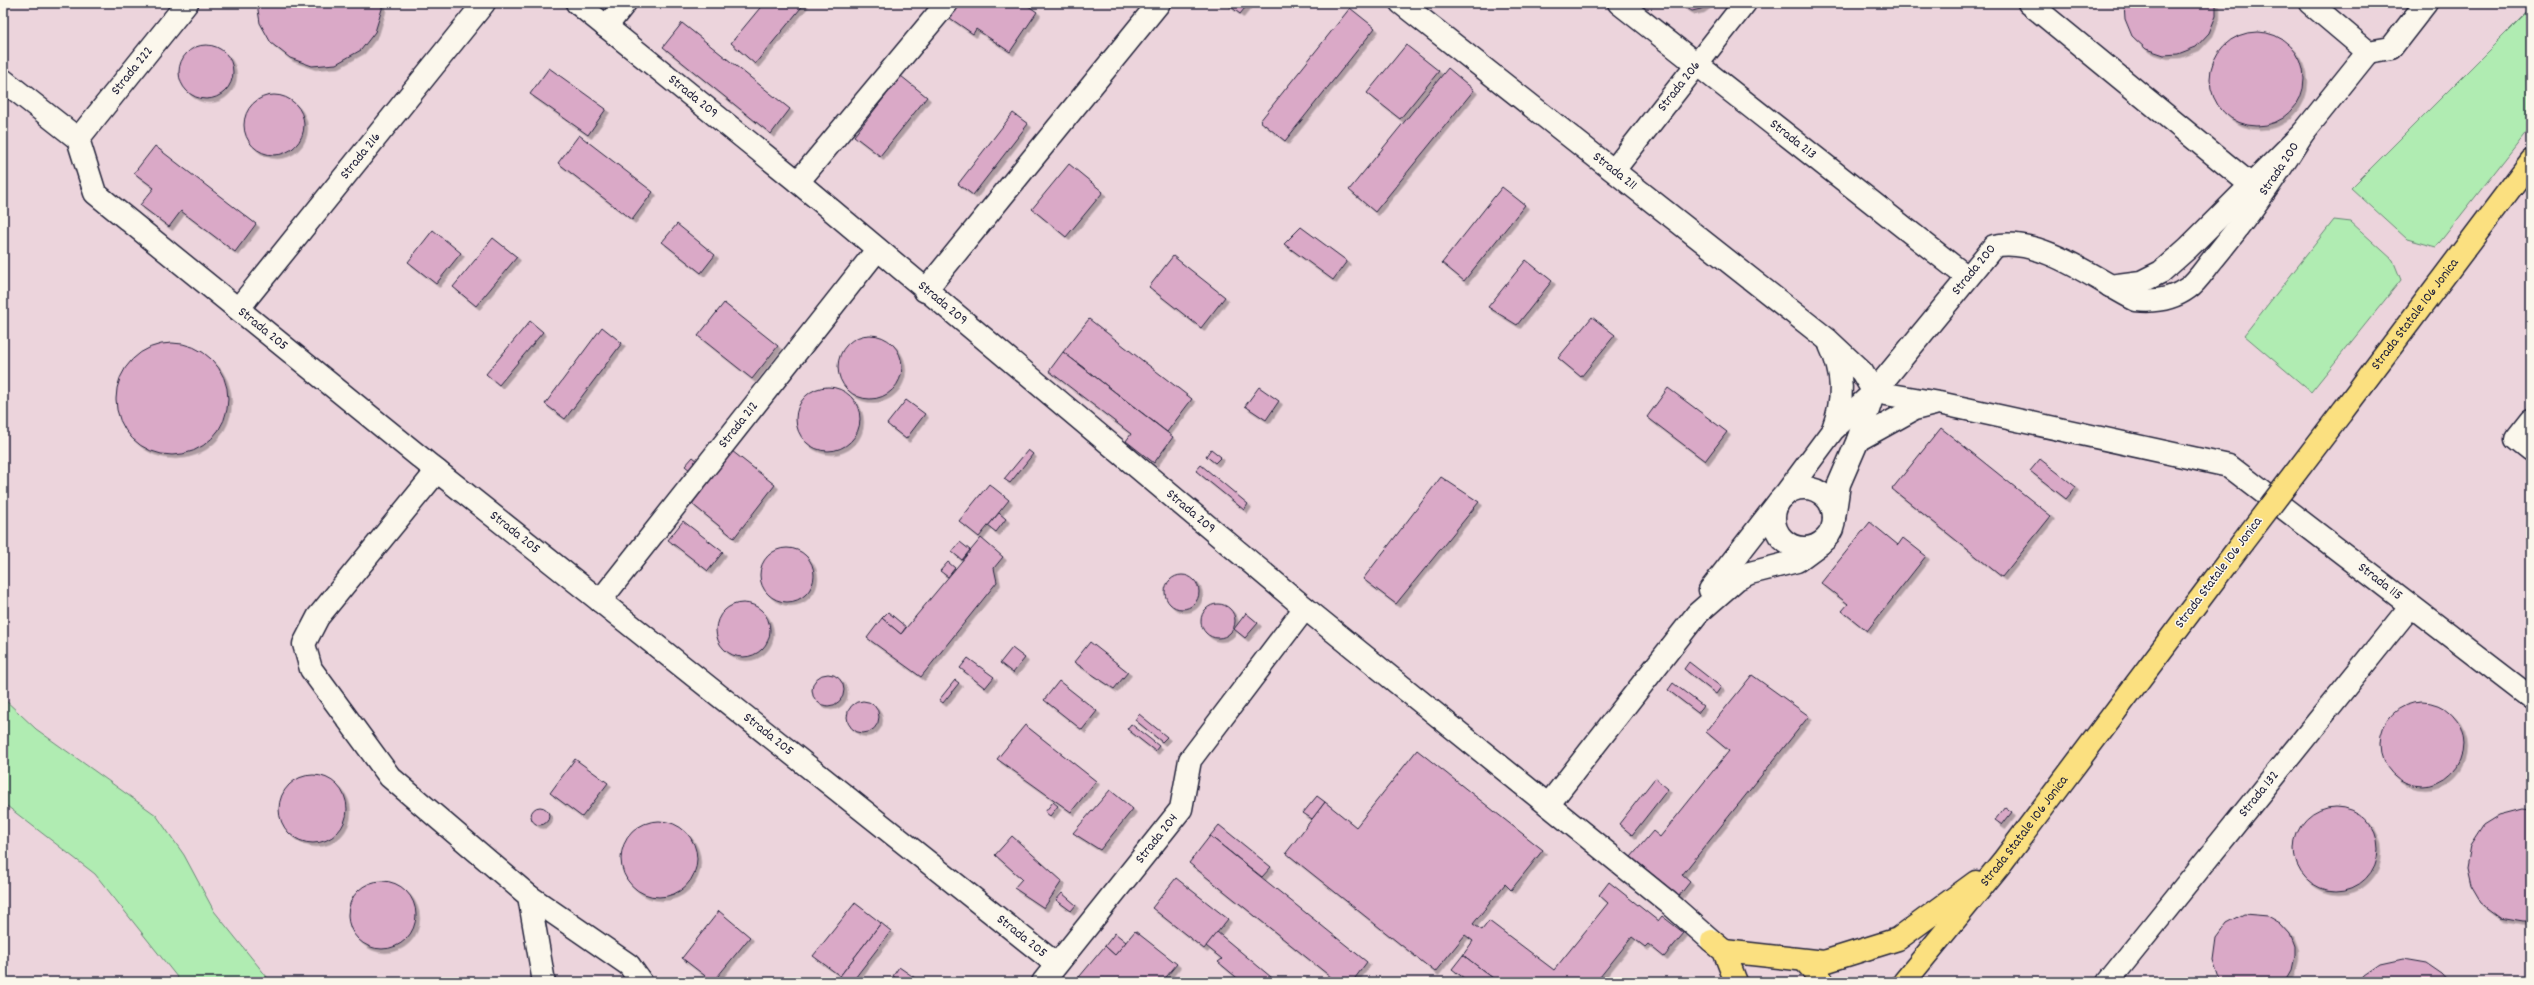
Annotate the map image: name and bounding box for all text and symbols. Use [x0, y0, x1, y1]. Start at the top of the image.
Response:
street label: Strada 222 [107, 42, 158, 100]
street label: Strada 206 [1653, 57, 1706, 116]
street label: Strada 209 [663, 70, 722, 123]
street label: Strada 213 [1765, 115, 1820, 165]
street label: Strada 216 [336, 128, 386, 184]
street label: Strada 200 [2254, 138, 2305, 200]
street label: Strada 211 [1588, 148, 1641, 195]
street label: Strada 200 [1947, 240, 2001, 300]
street label: Strada Statale 106 Jonica [2367, 254, 2464, 375]
street label: Strada 209 [913, 276, 972, 330]
street label: Strada 205 [233, 303, 292, 356]
street label: Strada 212 [714, 397, 764, 453]
street label: Strada 209 [1161, 485, 1220, 539]
street label: Strada 205 [485, 506, 544, 559]
street label: Strada Statale 106 Jonica [2170, 513, 2268, 633]
street label: Strada 115 [2353, 558, 2407, 606]
street label: Strada 205 [738, 708, 798, 761]
street label: Strada 132 [2234, 767, 2284, 822]
street label: Strada Statale 106 Jonica [1976, 771, 2074, 891]
street label: Strada 204 [1131, 810, 1183, 868]
street label: Strada 205 [992, 910, 1051, 963]

